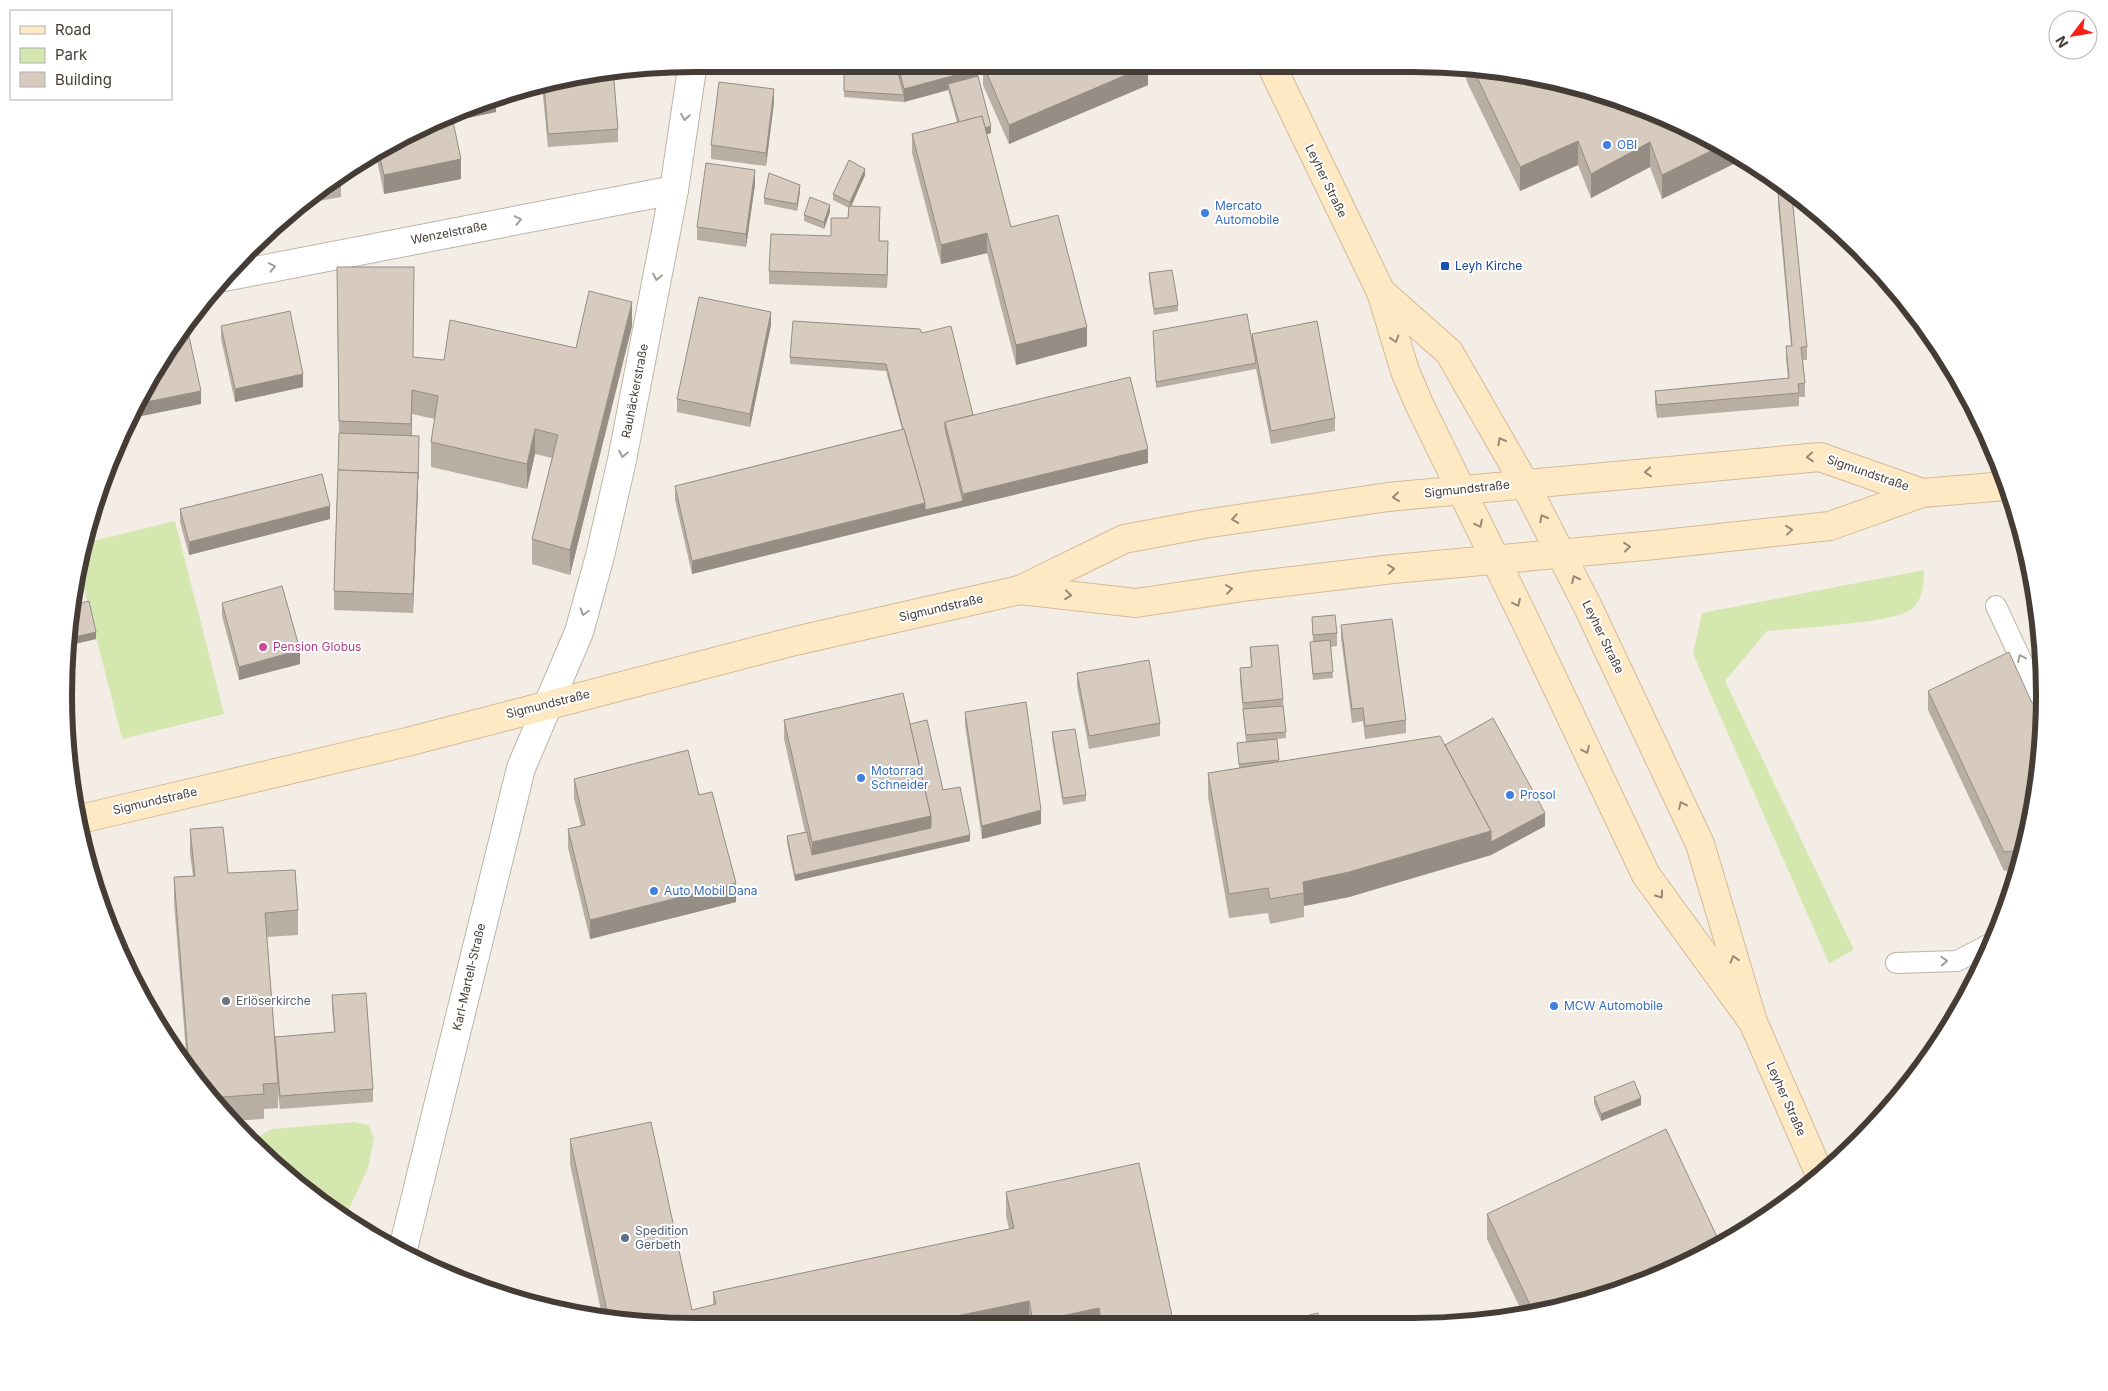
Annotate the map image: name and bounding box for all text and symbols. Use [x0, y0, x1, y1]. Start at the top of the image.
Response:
legend [10, 10, 172, 100]
north arrow [2048, 10, 2098, 60]
text: Road [55, 20, 91, 39]
text: N [2051, 33, 2071, 51]
text: Park [55, 45, 88, 64]
text: Building [55, 70, 112, 89]
one-way arrow [680, 114, 691, 122]
place label: OBI [1617, 137, 1637, 152]
marker: OBI [1601, 139, 1613, 151]
street label: Leyher Straße [1302, 142, 1351, 220]
place label: Mercato Automobile [1215, 198, 1279, 227]
marker: Mercato Automobile [1199, 207, 1211, 219]
one-way arrow [513, 216, 522, 226]
street label: Wenzelstraße [409, 218, 488, 247]
place label: Leyh Kirche [1455, 258, 1522, 273]
marker: Leyh Kirche [1439, 260, 1451, 272]
one-way arrow [268, 263, 277, 273]
one-way arrow [652, 273, 663, 282]
one-way arrow [1390, 334, 1400, 343]
street label: Rauhäckerstraße [618, 342, 651, 439]
one-way arrow [1497, 438, 1507, 447]
one-way arrow [619, 450, 629, 459]
street label: Sigmundstraße [1825, 451, 1911, 494]
one-way arrow [1806, 452, 1814, 463]
one-way arrow [1644, 466, 1652, 477]
street label: Sigmundstraße [1423, 477, 1510, 500]
one-way arrow [1392, 491, 1400, 502]
one-way arrow [1231, 514, 1239, 524]
one-way arrow [1539, 515, 1549, 524]
one-way arrow [1473, 519, 1483, 528]
one-way arrow [1785, 525, 1793, 536]
one-way arrow [1624, 542, 1632, 553]
one-way arrow [1387, 564, 1395, 575]
one-way arrow [1571, 576, 1581, 585]
one-way arrow [1226, 584, 1234, 595]
one-way arrow [1065, 590, 1073, 601]
street label: Sigmundstraße [897, 591, 984, 624]
one-way arrow [1511, 598, 1521, 607]
street label: Leyher Straße [1579, 598, 1628, 676]
one-way arrow [580, 607, 590, 616]
place label: Pension Globus [273, 639, 361, 654]
marker: Pension Globus [257, 641, 269, 653]
one-way arrow [2016, 654, 2027, 663]
street label: Sigmundstraße [504, 686, 591, 721]
one-way arrow [1580, 745, 1591, 754]
place label: Motorrad Schneider [871, 763, 929, 792]
marker: Motorrad Schneider [855, 772, 867, 784]
street label: Sigmundstraße [111, 784, 198, 817]
place label: Prosol [1520, 787, 1556, 802]
marker: Prosol [1504, 789, 1516, 801]
one-way arrow [1677, 801, 1688, 810]
place label: Auto Mobil Dana [664, 883, 758, 898]
marker: Auto Mobil Dana [648, 885, 660, 897]
one-way arrow [1654, 889, 1663, 898]
street label: Karl-Martell-Straße [449, 922, 488, 1032]
one-way arrow [1729, 955, 1739, 963]
one-way arrow [1941, 956, 1949, 966]
place label: Erlöserkirche [236, 993, 311, 1008]
marker: Erlöserkirche [220, 995, 232, 1007]
place label: MCW Automobile [1564, 998, 1663, 1013]
marker: MCW Automobile [1548, 1000, 1560, 1012]
street label: Leyher Straße [1763, 1059, 1809, 1138]
place label: Spedition Gerbeth [635, 1223, 688, 1252]
marker: Spedition Gerbeth [619, 1232, 631, 1244]

